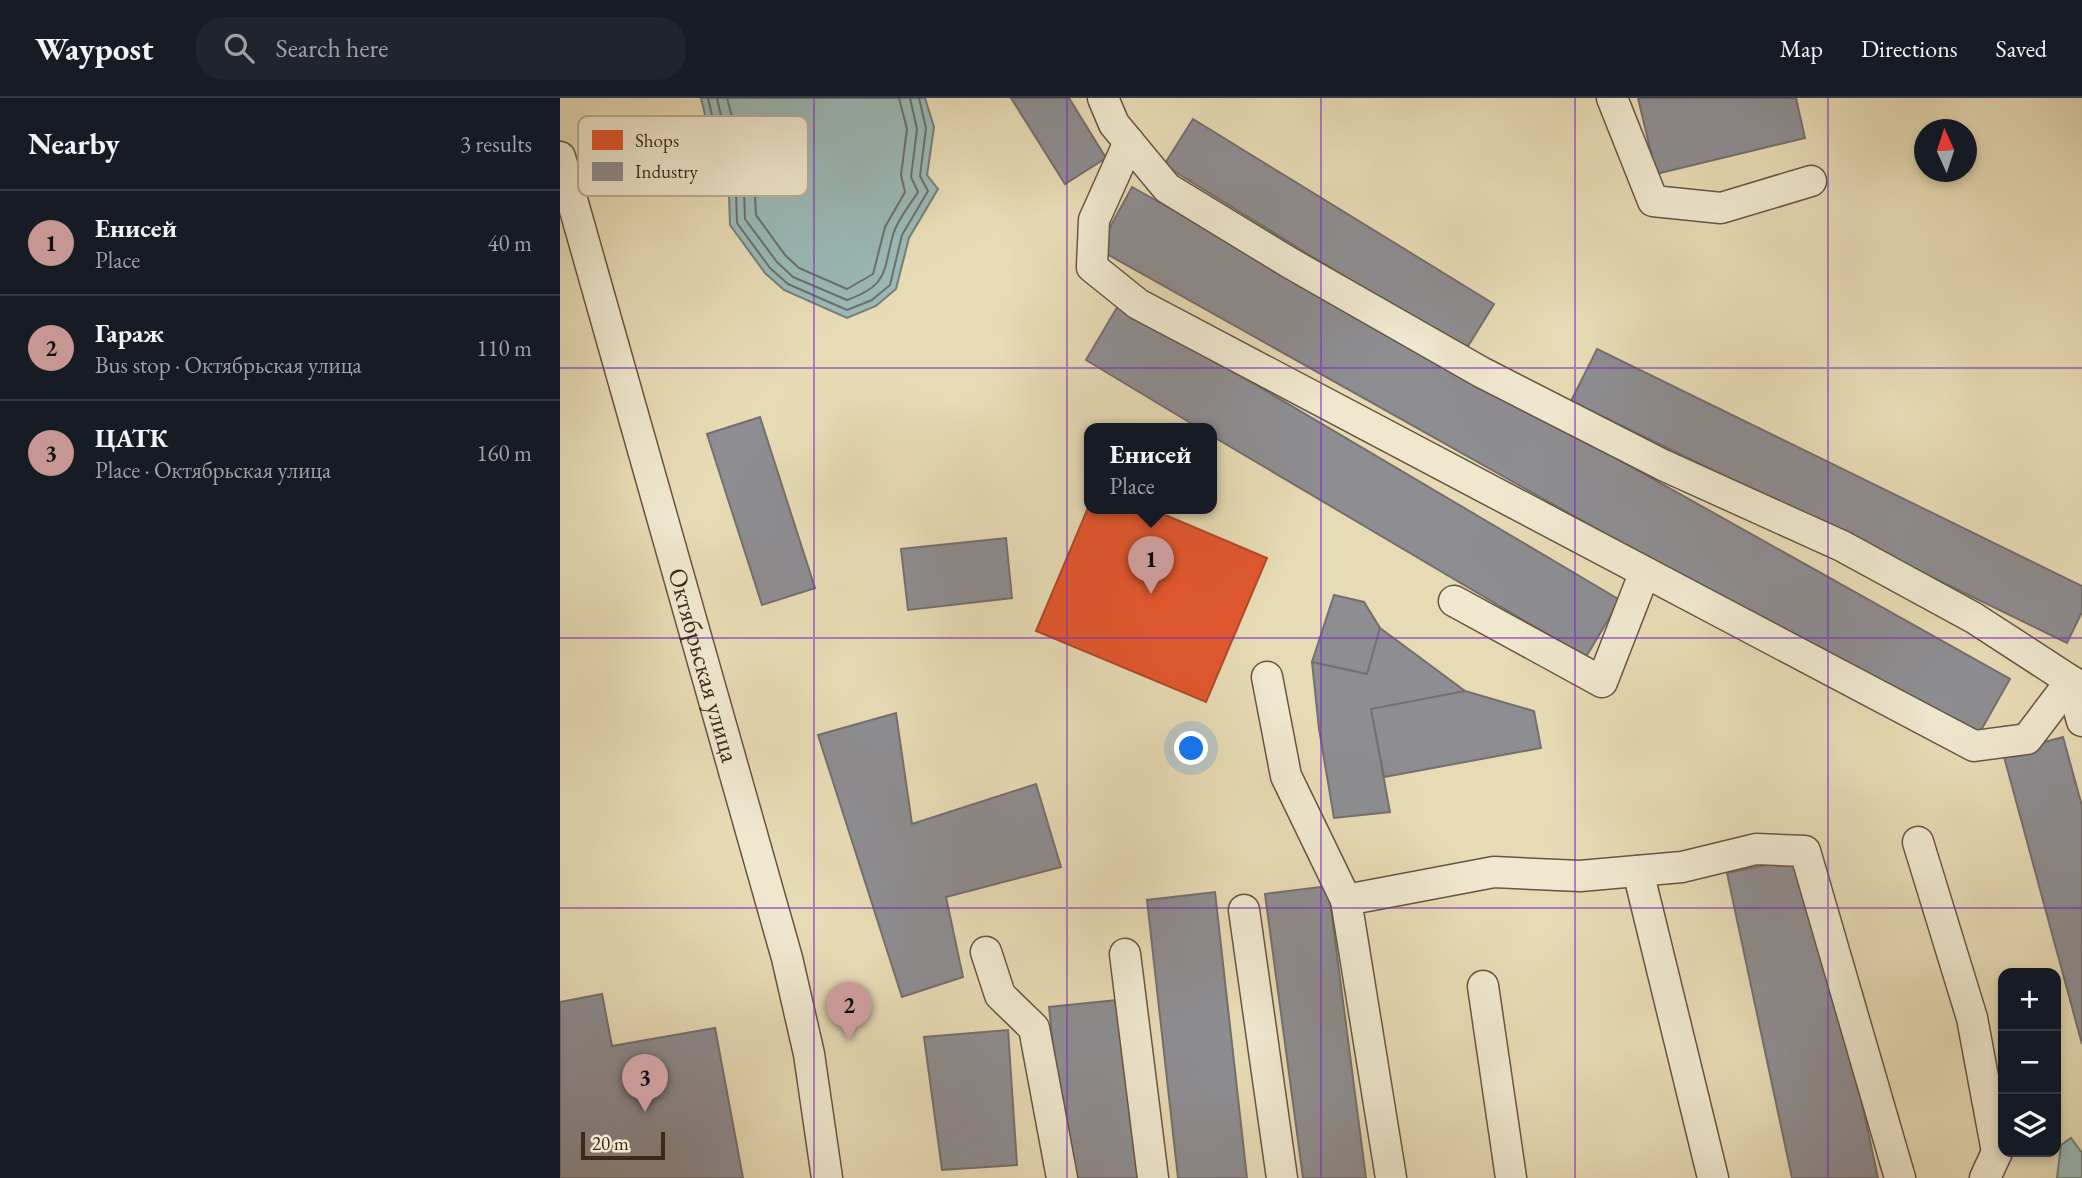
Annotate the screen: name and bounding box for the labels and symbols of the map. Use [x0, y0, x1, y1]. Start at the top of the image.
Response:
legend [578, 116, 808, 196]
north arrow [1914, 119, 1977, 182]
text: Shops [635, 128, 679, 153]
text: Industry [635, 159, 699, 184]
pin: 1 [1128, 536, 1174, 594]
street label: Октябрьская улица [660, 564, 748, 767]
your location [1174, 731, 1208, 765]
pin: 2 [826, 982, 872, 1040]
pin: 3 [622, 1054, 668, 1112]
scale bar [581, 1129, 665, 1161]

